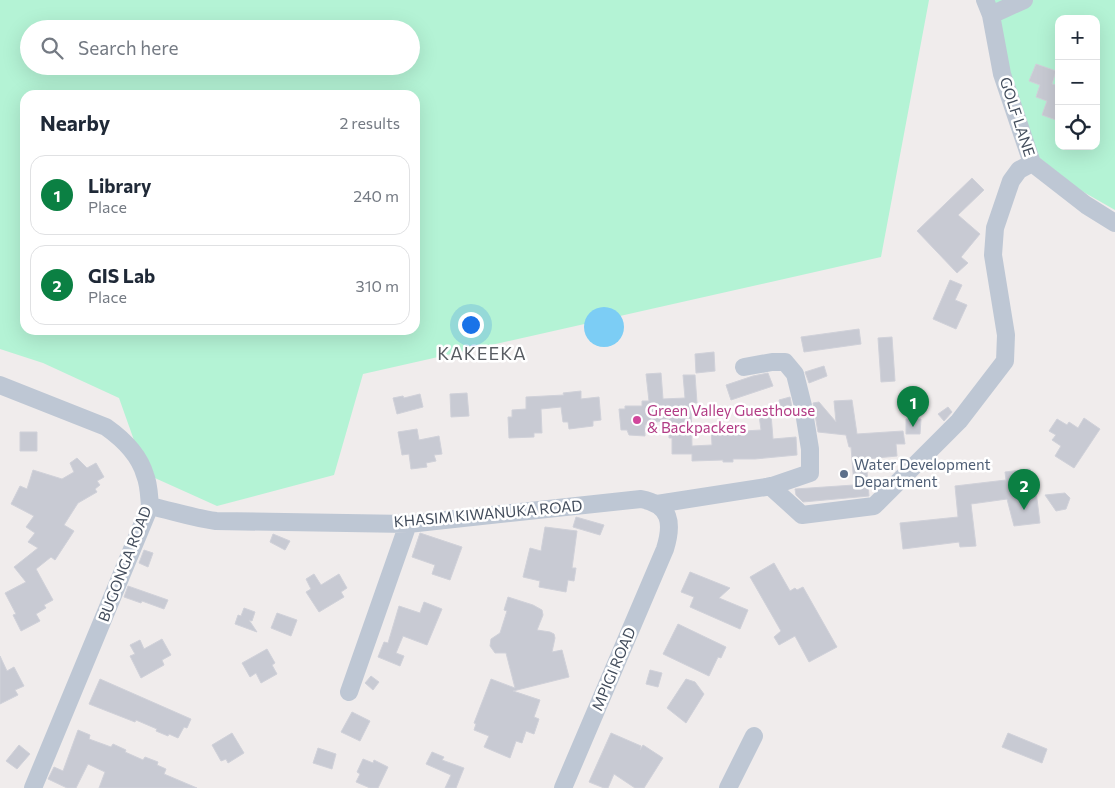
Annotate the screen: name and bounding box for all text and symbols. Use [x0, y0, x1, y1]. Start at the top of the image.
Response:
map controls [1055, 15, 1100, 150]
button: + [1055, 15, 1100, 60]
search box [20, 20, 420, 75]
icon: search [38, 34, 66, 62]
text: Search here [78, 36, 178, 59]
button: − [1055, 60, 1100, 105]
street label: GOLF LANE [997, 75, 1039, 159]
button: locate [1055, 105, 1100, 150]
text: Nearby [40, 110, 110, 135]
text: 2 results [339, 113, 400, 132]
text: Library [88, 174, 152, 197]
text: 1 [53, 186, 61, 205]
text: 240 m [353, 186, 399, 205]
text: Place [88, 197, 127, 216]
text: GIS Lab [88, 264, 155, 287]
text: 2 [52, 276, 62, 295]
text: 310 m [356, 276, 399, 295]
text: Place [88, 287, 127, 306]
your location [458, 312, 484, 338]
district label: KAKEEKA [437, 342, 527, 364]
pin: 1 [897, 386, 929, 427]
place label: Green Valley Guesthouse & Backpackers [647, 401, 815, 436]
marker: Green Valley Guesthouse & Backpackers [631, 414, 643, 426]
place label: Water Development Department [854, 455, 991, 490]
marker: Water Development Department [838, 468, 850, 480]
pin: 2 [1008, 469, 1040, 510]
street label: KHASIM KIWANUKA ROAD [393, 496, 583, 530]
street label: BUGONGA ROAD [94, 503, 154, 624]
street label: MPIGI ROAD [587, 624, 639, 713]

